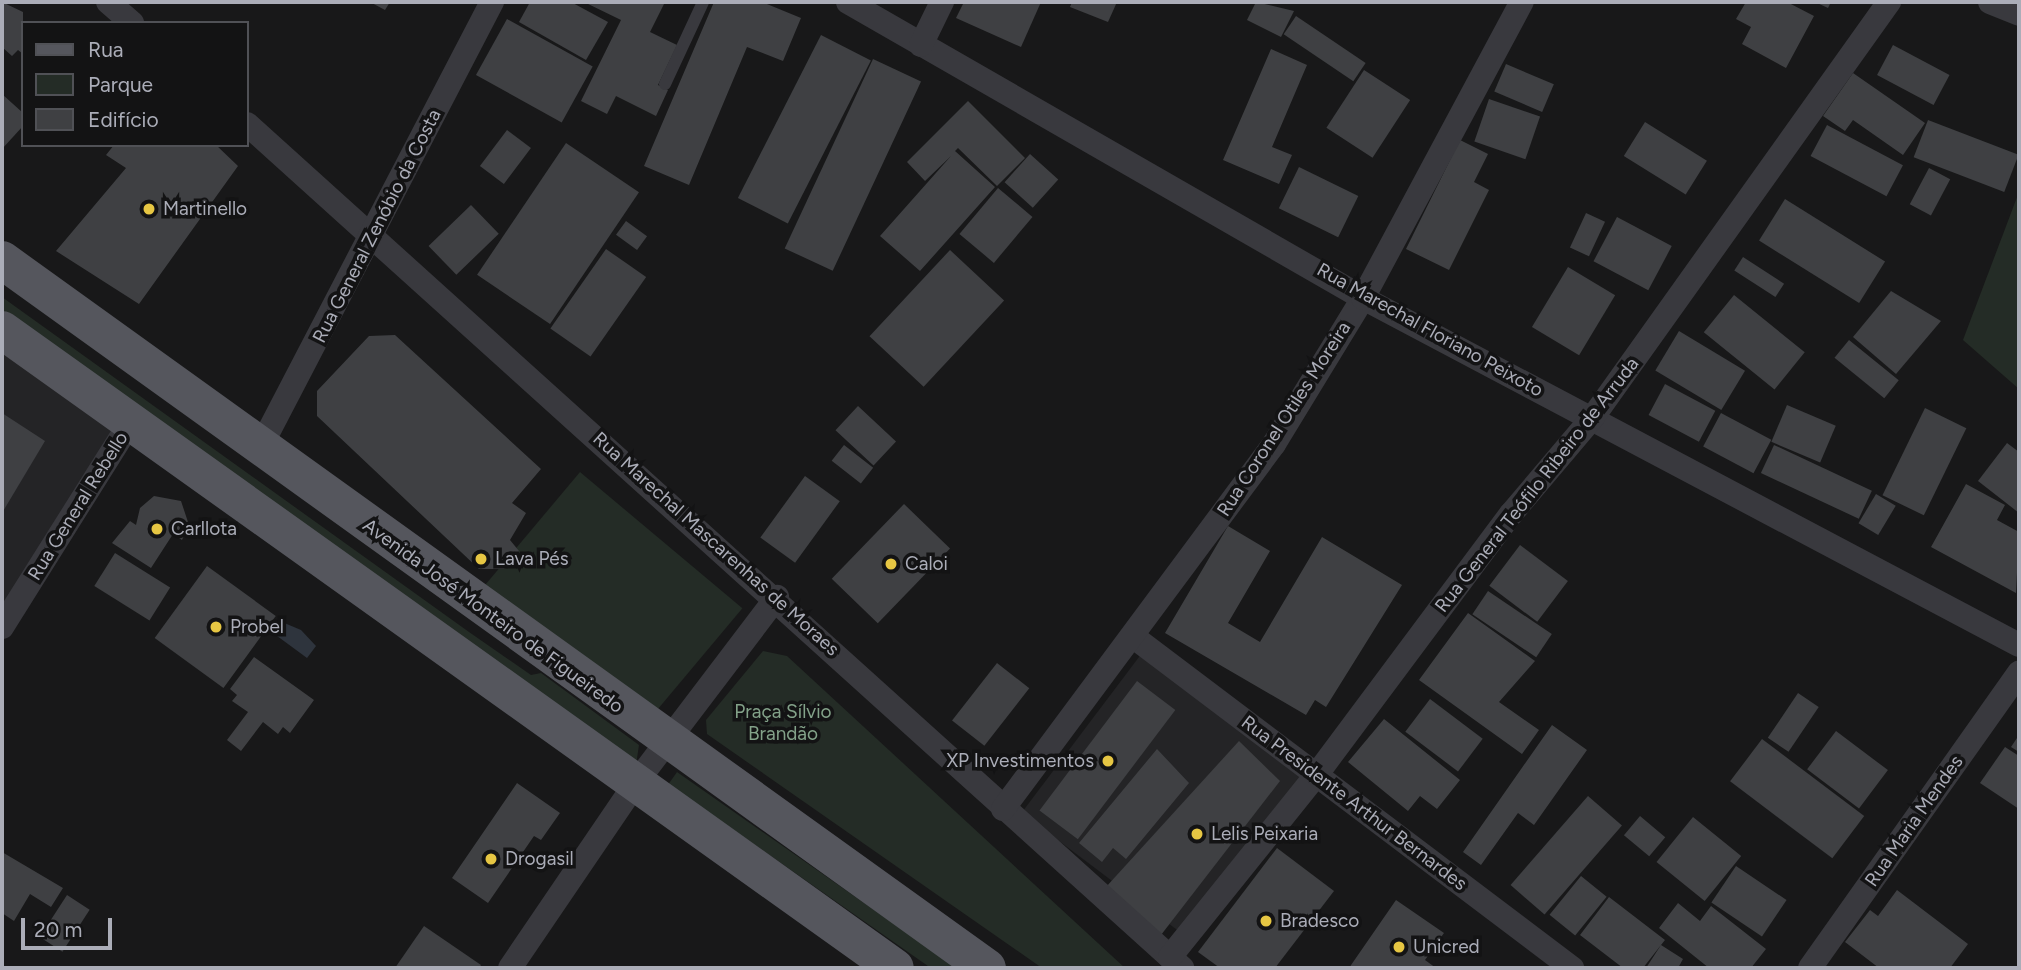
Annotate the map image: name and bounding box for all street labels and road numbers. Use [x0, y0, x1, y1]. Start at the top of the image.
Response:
street label: Rua General Zenóbio da Costa [308, 105, 446, 347]
street label: Rua Marechal Floriano Peixoto [1313, 258, 1547, 402]
street label: Rua Coronel Otiles Moreira [1212, 317, 1356, 521]
street label: Rua General Teófilo Ribeiro de Arruda [1430, 353, 1644, 617]
street label: Rua Marechal Mascarenhas de Moraes [588, 427, 844, 661]
street label: Rua General Rebello [23, 428, 133, 584]
street label: Avenida José Monteiro de Figueiredo [358, 514, 628, 718]
street label: Rua Presidente Arthur Bernardes [1237, 711, 1471, 895]
street label: Rua Maria Mendes [1860, 751, 1968, 891]

